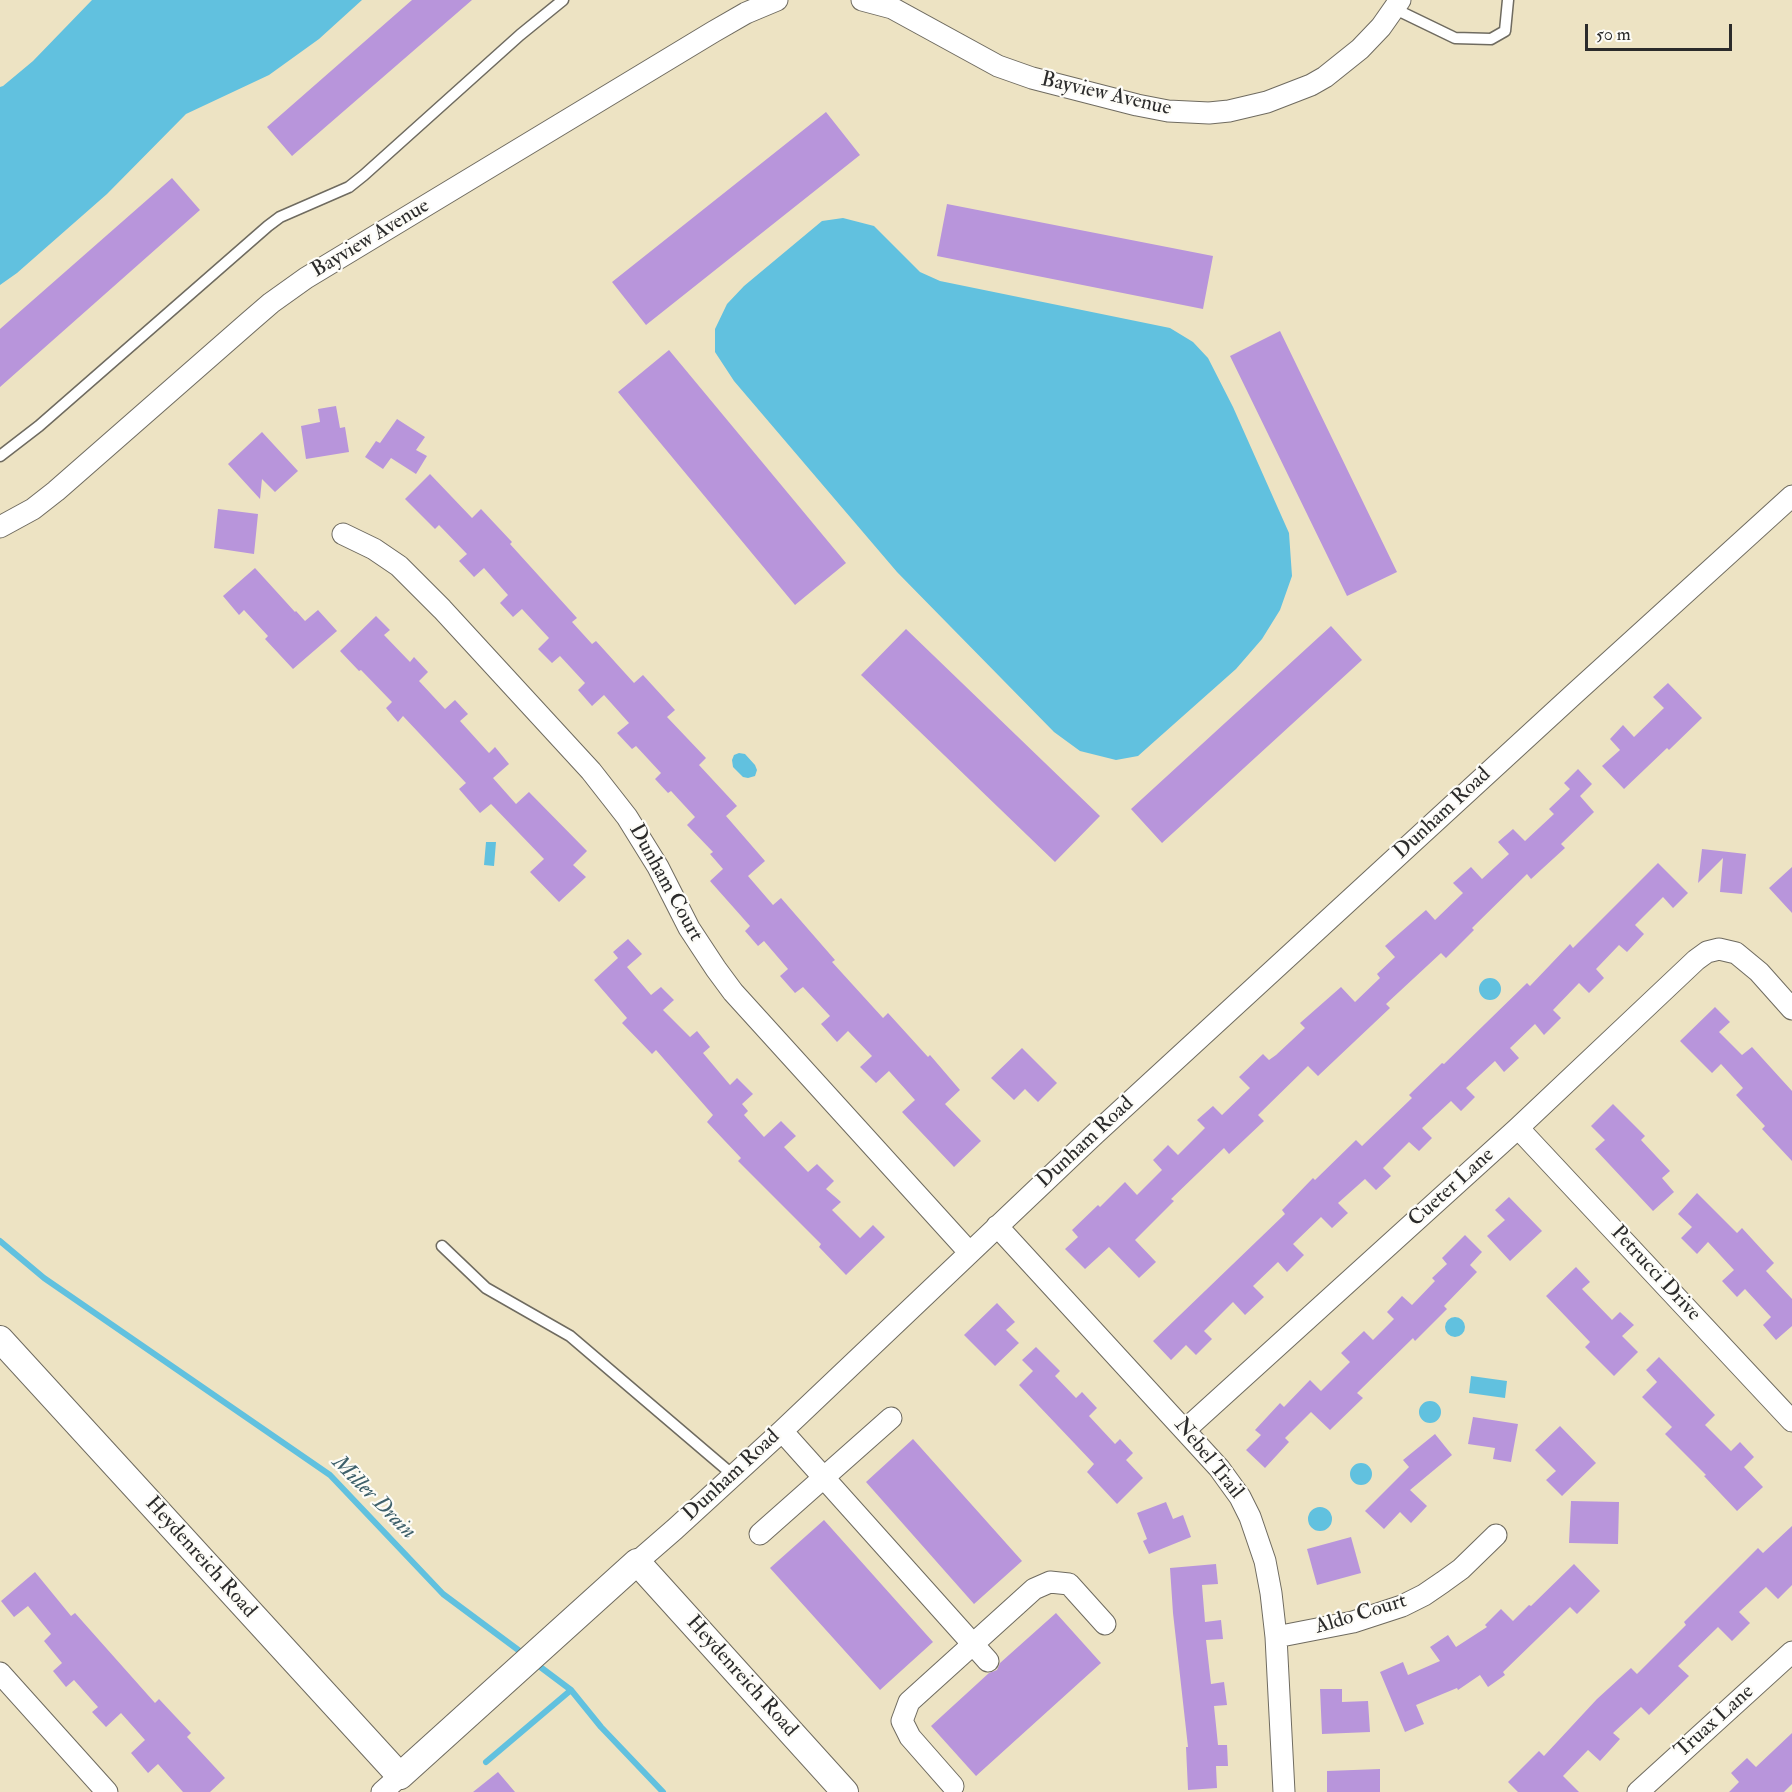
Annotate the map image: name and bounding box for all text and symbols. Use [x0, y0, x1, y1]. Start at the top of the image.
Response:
scale bar [1588, 12, 1735, 50]
text: 50 m [1596, 23, 1631, 46]
street label: Bayview Avenue [1038, 68, 1174, 122]
street label: Bayview Avenue [308, 194, 434, 284]
street label: Dunham Road [1389, 763, 1497, 865]
street label: Dunham Court [622, 820, 708, 946]
street label: Dunham Road [1032, 1092, 1140, 1194]
street label: Cueter Lane [1404, 1143, 1500, 1233]
street label: Petrucci Drive [1605, 1221, 1705, 1327]
street label: Nebel Trail [1168, 1413, 1248, 1505]
street label: Dunham Road [678, 1425, 786, 1527]
water label: Miller Drain [325, 1450, 421, 1546]
street label: Heydenreich Road [139, 1492, 261, 1624]
street label: Aldo Court [1312, 1589, 1410, 1641]
street label: Heydenreich Road [680, 1611, 802, 1743]
street label: Truax Lane [1670, 1680, 1760, 1764]

